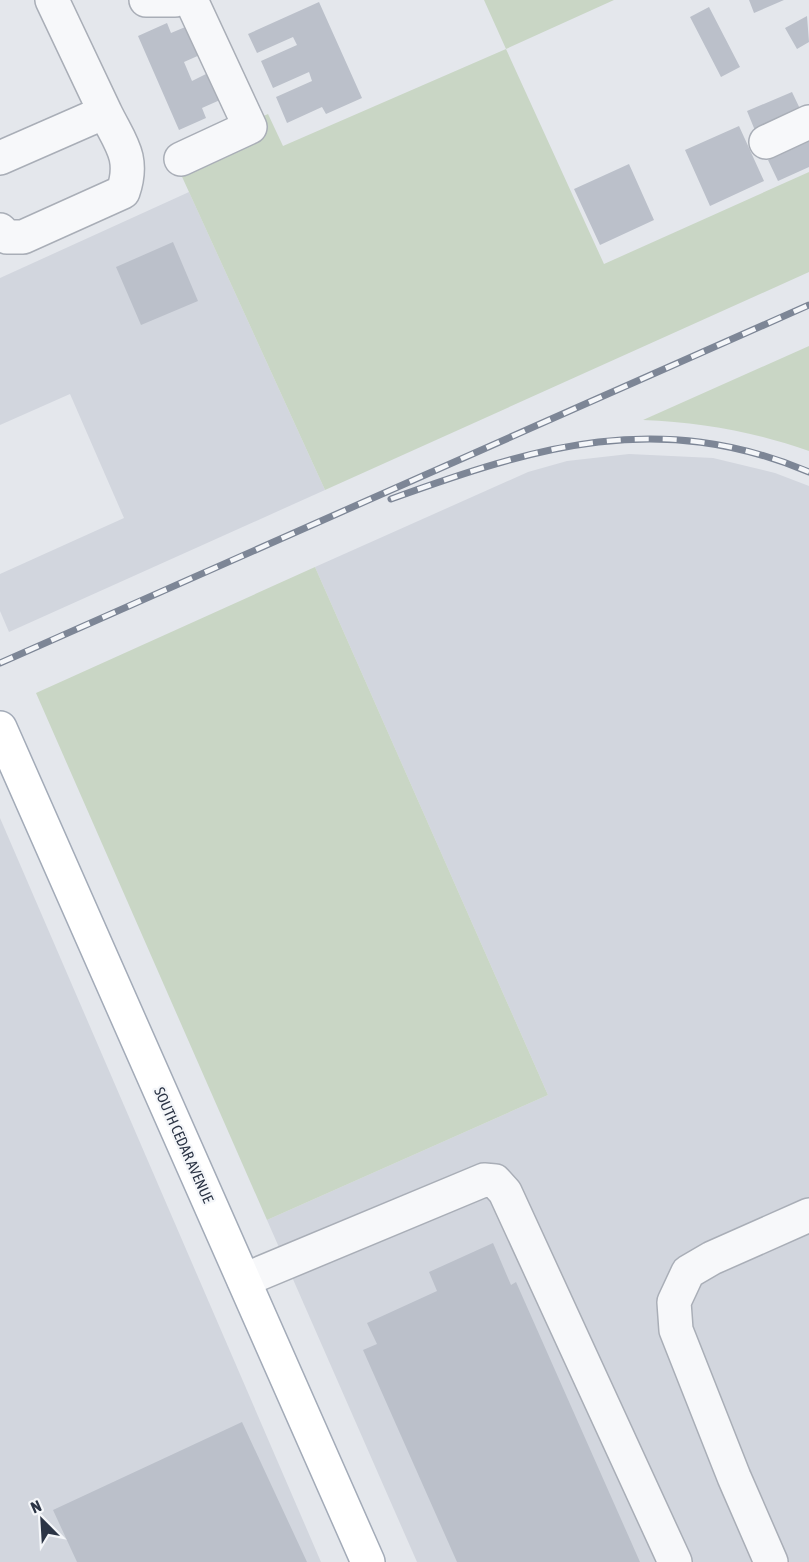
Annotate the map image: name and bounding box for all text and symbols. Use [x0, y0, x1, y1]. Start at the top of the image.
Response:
street label: SOUTH CEDAR AVENUE [151, 1085, 217, 1206]
north arrow [12, 1490, 72, 1550]
text: N [28, 1496, 44, 1516]

